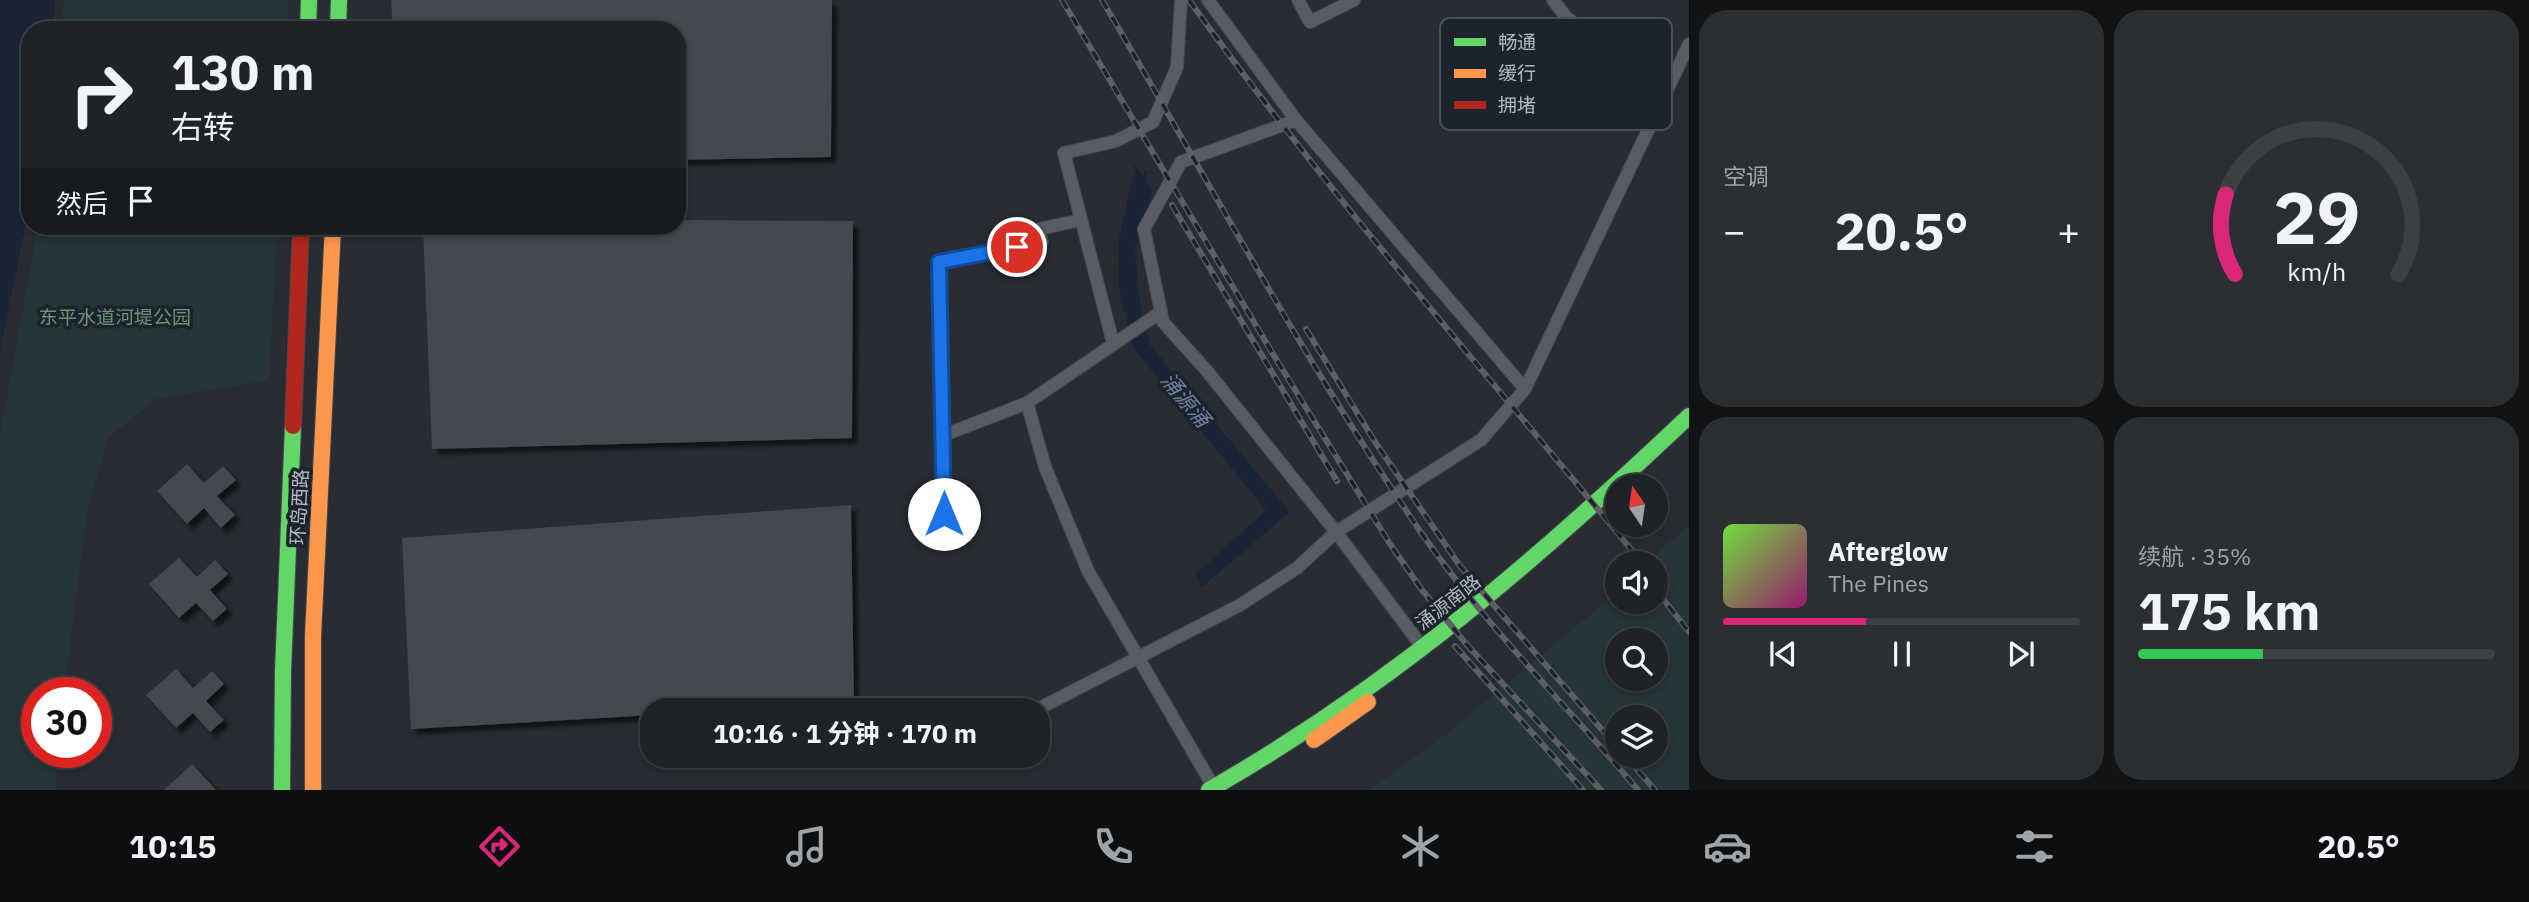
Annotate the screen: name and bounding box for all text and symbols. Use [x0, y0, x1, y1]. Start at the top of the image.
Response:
legend [1440, 18, 1672, 130]
text: 畅通 [1498, 30, 1536, 54]
text: 130 m [171, 40, 315, 103]
icon: right [56, 49, 147, 140]
text: 缓行 [1498, 61, 1536, 85]
text: 拥堵 [1498, 93, 1536, 117]
text: 右转 [171, 106, 235, 148]
text: 空调 [1723, 161, 1769, 191]
text: 29 [2273, 170, 2360, 265]
icon: arrive [122, 182, 160, 220]
text: 然后 [56, 186, 108, 220]
text: 20.5° [1834, 197, 1969, 264]
text: − [1723, 206, 1746, 255]
text: + [2057, 206, 2080, 255]
pin [987, 217, 1047, 277]
icon: arrive [998, 228, 1036, 266]
text: km/h [2287, 255, 2346, 288]
park label: 东平水道河堤公园 [39, 305, 191, 329]
water label: 涌源涌 [1155, 366, 1218, 434]
street label: 环岛西路 [285, 468, 313, 546]
north arrow [1605, 474, 1668, 537]
map controls [1605, 474, 1668, 768]
position arrow [907, 477, 981, 551]
text: Afterglow [1828, 534, 1948, 568]
text: 续航 · 35% [2138, 541, 2251, 571]
button: sound [1605, 551, 1668, 614]
text: The Pines [1828, 568, 1929, 598]
street label: 涌源南路 [1411, 569, 1485, 635]
text: 175 km [2138, 577, 2320, 644]
button: search [1605, 628, 1668, 691]
icon: previous [1764, 635, 1802, 673]
icon: pause [1883, 635, 1921, 673]
icon: next [2002, 635, 2040, 673]
speed limit sign: 30 [21, 677, 112, 768]
button: layers [1605, 705, 1668, 768]
text: 10:16 · 1 分钟 · 170 m [713, 716, 977, 750]
icon: directions [475, 822, 524, 871]
icon: music [782, 822, 831, 871]
icon: phone [1089, 822, 1138, 871]
icon: climate [1396, 822, 1445, 871]
icon: car [1703, 822, 1752, 871]
icon: filters [2010, 822, 2059, 871]
text: 10:15 [129, 825, 216, 867]
text: 20.5° [2317, 825, 2400, 867]

